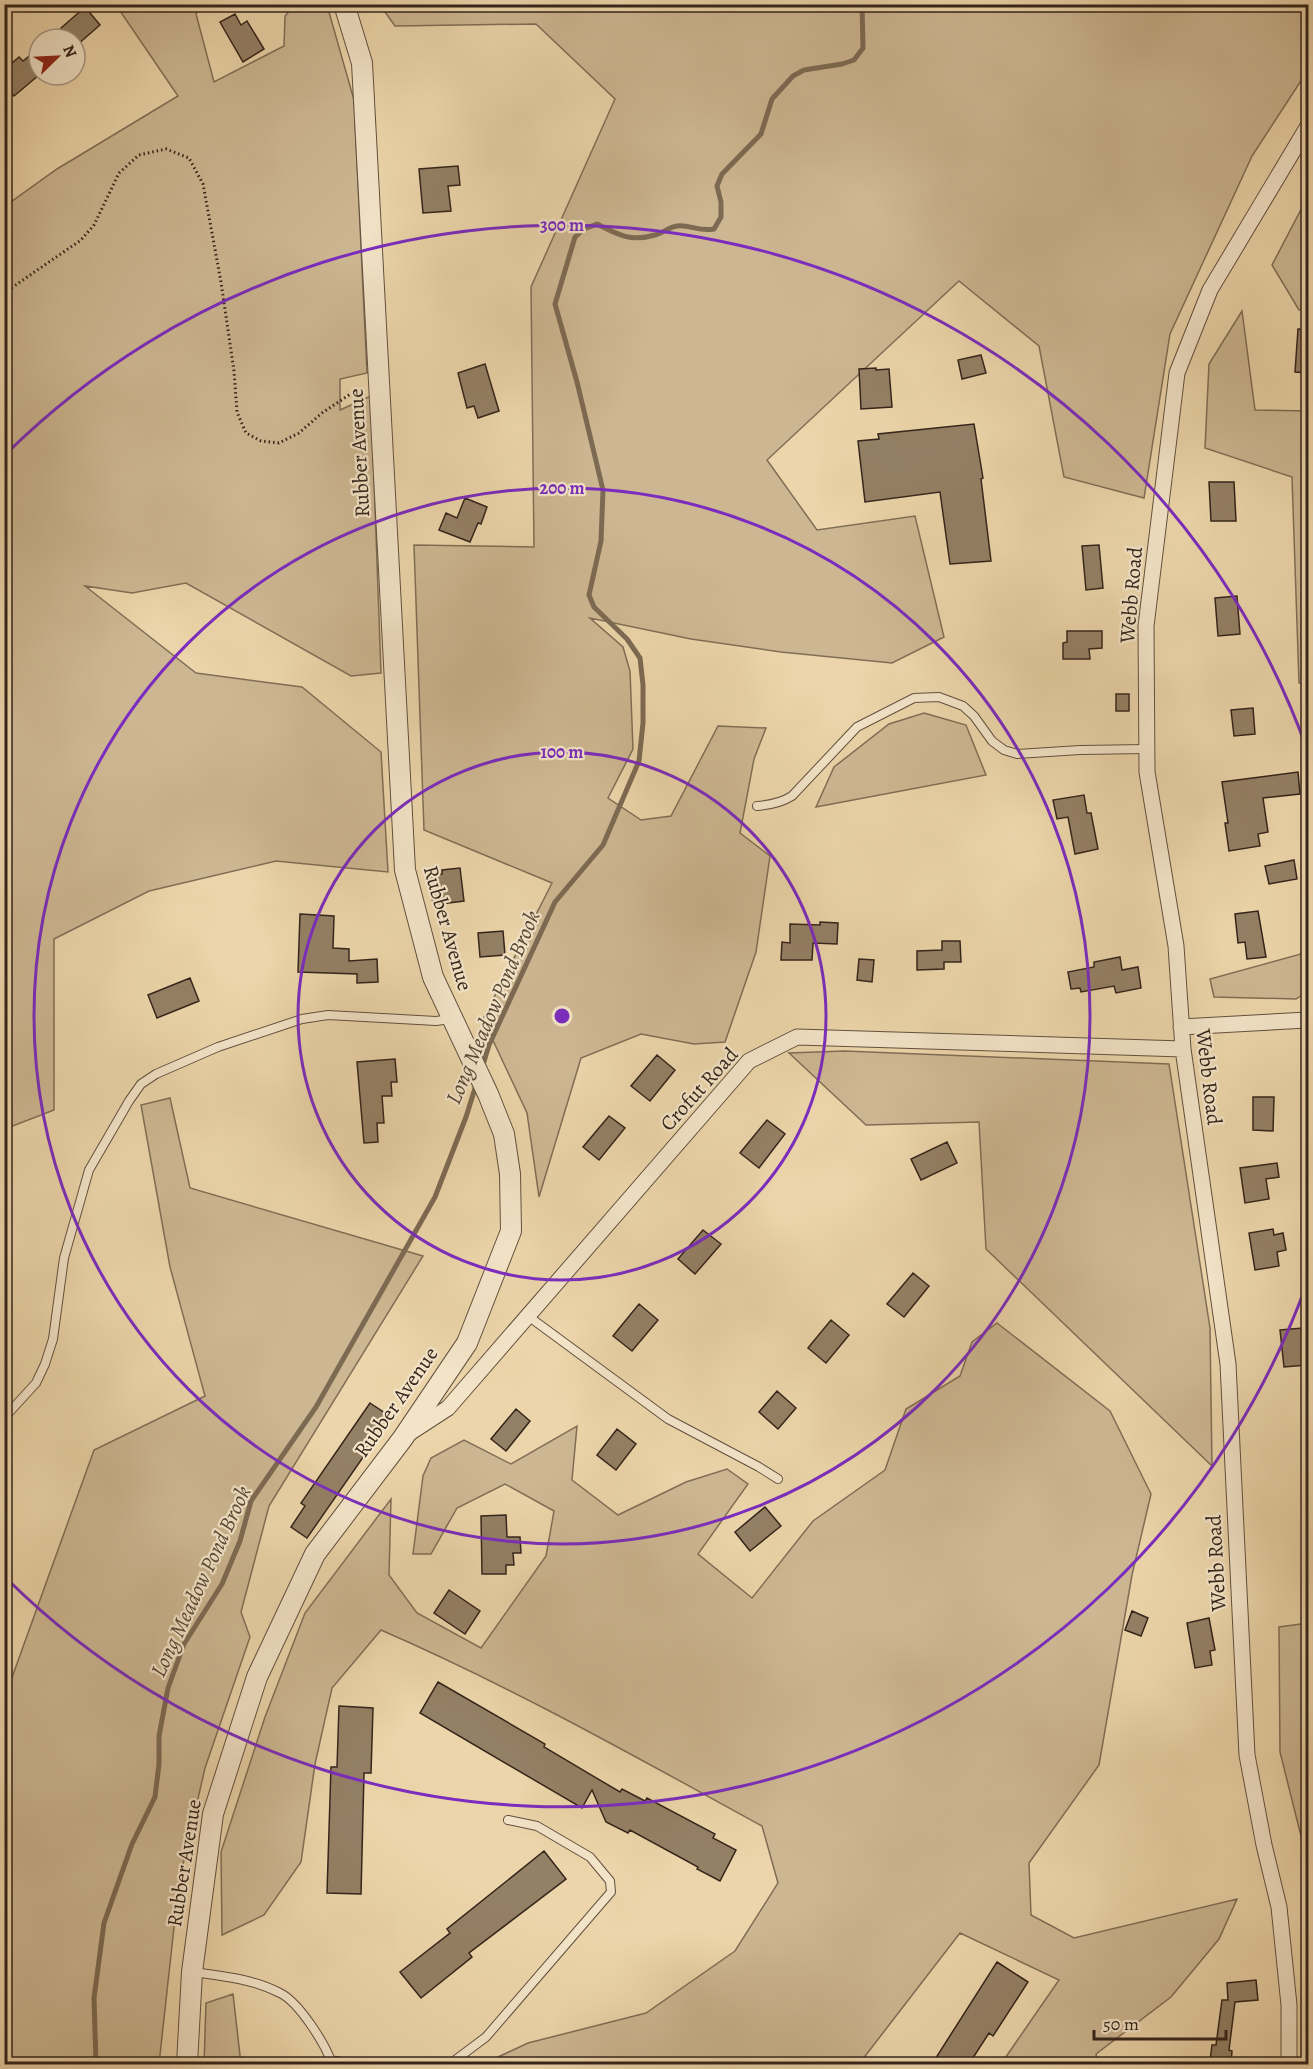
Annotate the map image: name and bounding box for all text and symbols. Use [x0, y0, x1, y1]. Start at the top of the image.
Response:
north arrow [27, 27, 87, 87]
text: N [57, 42, 82, 61]
text: 300 m [540, 213, 584, 237]
street label: Rubber Avenue [342, 388, 376, 518]
text: 200 m [539, 476, 585, 500]
street label: Webb Road [1113, 545, 1149, 645]
text: 100 m [541, 740, 583, 764]
street label: Rubber Avenue [417, 862, 479, 994]
water label: Long Meadow Pond Brook [438, 906, 547, 1109]
centre of rings [552, 1006, 572, 1026]
street label: Webb Road [1189, 1026, 1229, 1127]
street label: Crofut Road [654, 1040, 745, 1137]
street label: Rubber Avenue [348, 1341, 444, 1463]
water label: Long Meadow Pond Brook [143, 1481, 259, 1682]
street label: Webb Road [1199, 1513, 1233, 1613]
street label: Rubber Avenue [160, 1797, 208, 1929]
scale bar [1094, 2003, 1226, 2041]
text: 50 m [1103, 2012, 1139, 2036]

